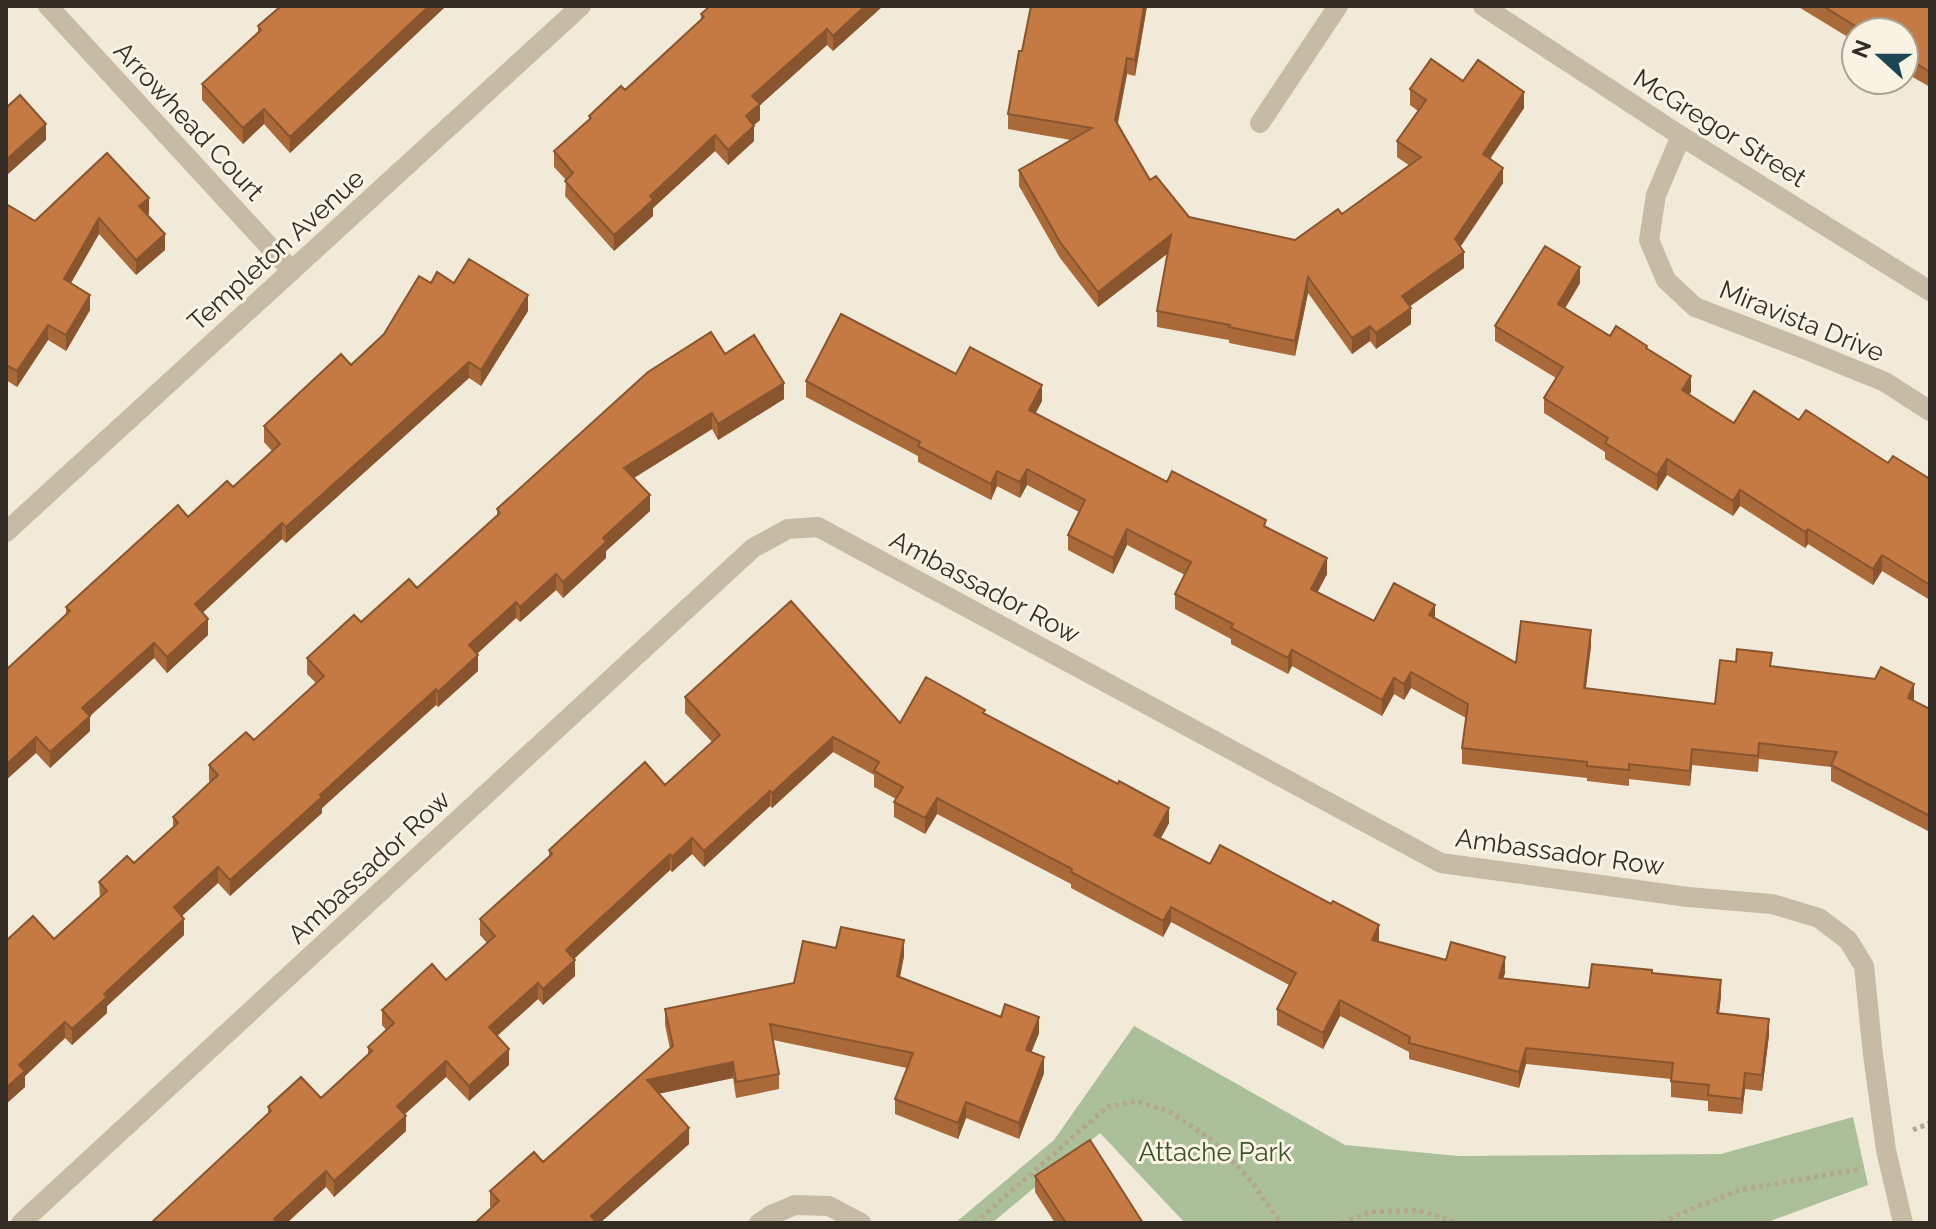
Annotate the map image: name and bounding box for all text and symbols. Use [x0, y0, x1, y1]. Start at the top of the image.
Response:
north arrow [1840, 16, 1920, 96]
street label: Arrowhead Court [108, 36, 270, 207]
text: N [1846, 36, 1876, 61]
street label: McGregor Street [1628, 63, 1812, 193]
street label: Templeton Avenue [182, 163, 370, 337]
street label: Miravista Drive [1715, 274, 1889, 368]
street label: Ambassador Row [885, 524, 1085, 650]
street label: Ambassador Row [282, 784, 456, 950]
street label: Ambassador Row [1454, 823, 1666, 881]
park label: Attache Park [1138, 1137, 1292, 1167]

